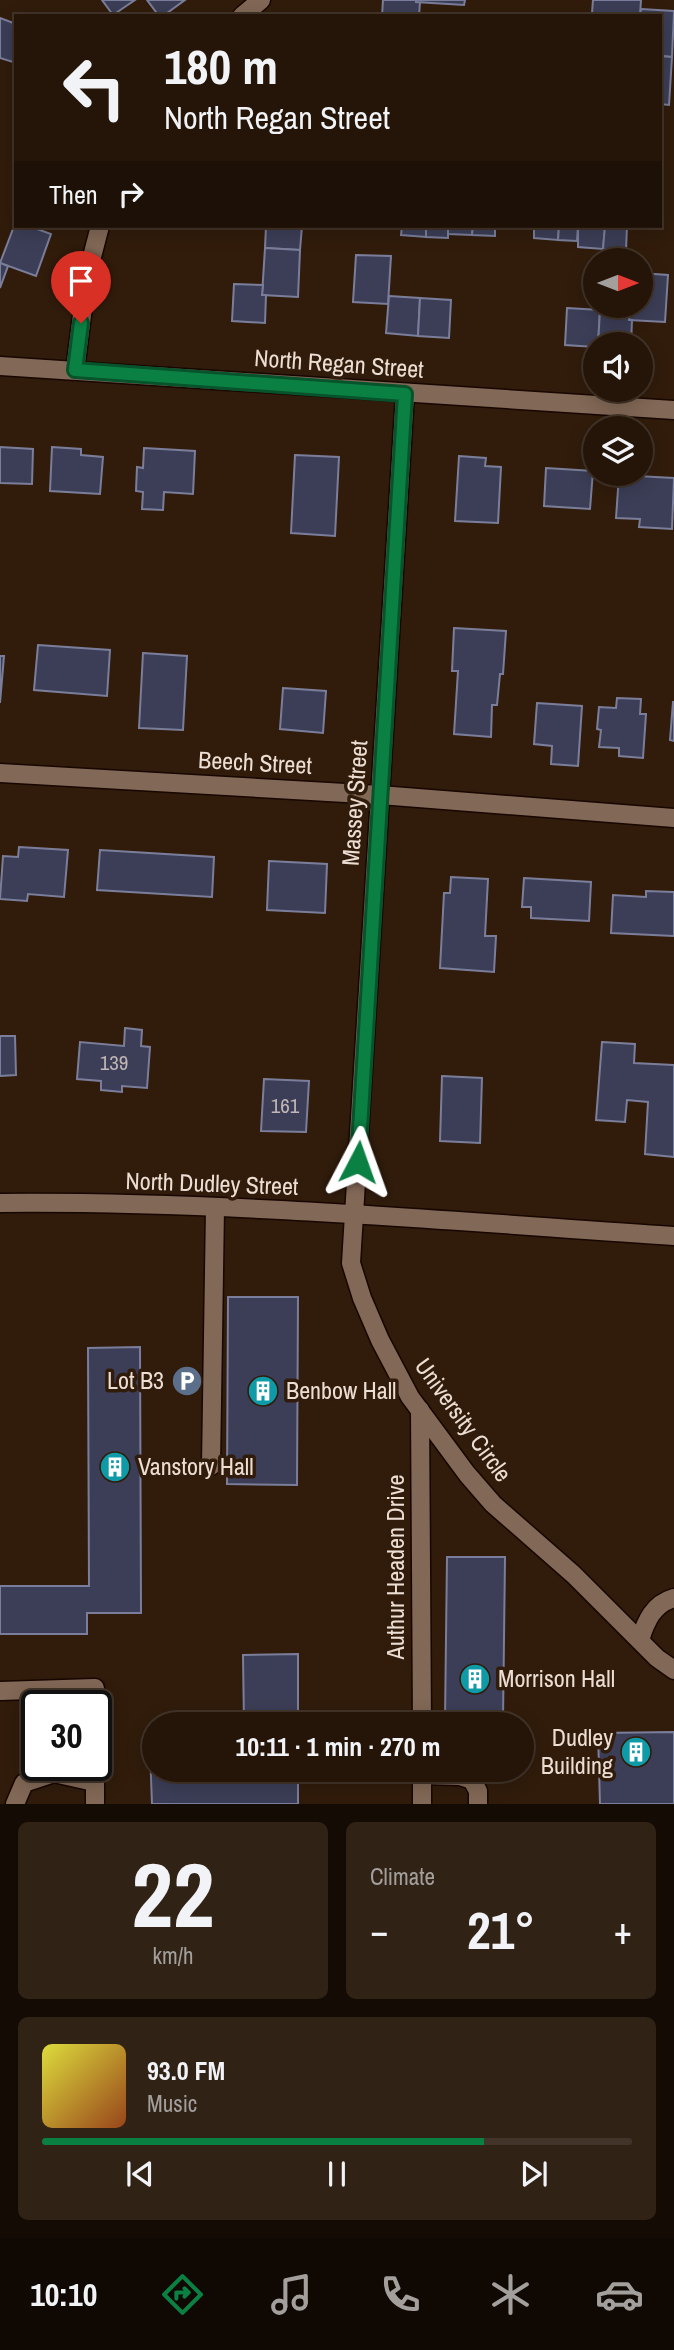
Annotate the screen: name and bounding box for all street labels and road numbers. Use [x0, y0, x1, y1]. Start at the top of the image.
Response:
street label: North Regan Street [253, 341, 425, 385]
street label: Massey Street [334, 739, 374, 867]
street label: Beech Street [197, 743, 313, 781]
street label: North Dudley Street [125, 1164, 299, 1202]
street label: University Circle [408, 1351, 520, 1488]
street label: Authur Headen Drive [379, 1475, 411, 1660]

